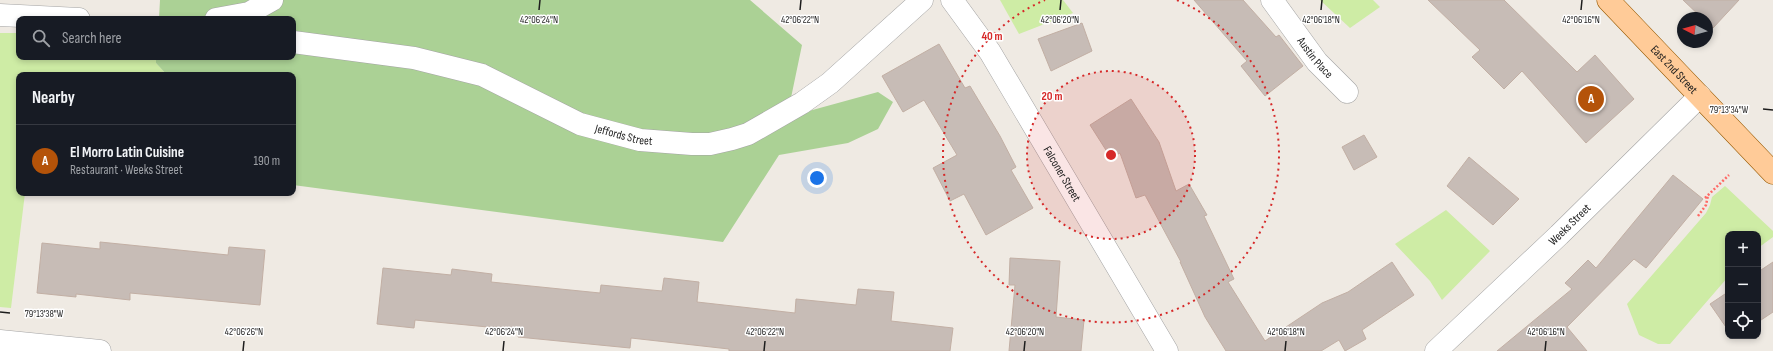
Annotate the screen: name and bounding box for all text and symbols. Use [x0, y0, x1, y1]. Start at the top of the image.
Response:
north arrow [1677, 12, 1713, 48]
text: 42°06'24"N [520, 14, 558, 26]
text: 42°06'22"N [781, 14, 819, 26]
text: 42°06'20"N [1041, 14, 1079, 26]
text: 42°06'18"N [1302, 14, 1340, 26]
text: 42°06'16"N [1562, 14, 1600, 26]
search box [16, 16, 296, 60]
icon: search [30, 27, 52, 49]
text: Search here [62, 29, 122, 48]
text: 40 m [981, 29, 1003, 44]
street label: Austin Place [1293, 33, 1336, 81]
street label: East 2nd Street [1648, 42, 1701, 97]
pin: A [1578, 84, 1604, 114]
text: Nearby [32, 88, 75, 108]
text: 20 m [1042, 89, 1062, 104]
text: 79°13'34"W [1710, 104, 1749, 116]
street label: Jeffords Street [592, 121, 653, 148]
text: El Morro Latin Cuisine [70, 143, 184, 162]
street label: Falconer Street [1040, 143, 1084, 204]
centre of rings [1104, 148, 1118, 162]
text: A [42, 153, 48, 169]
text: 190 m [253, 153, 280, 169]
text: Restaurant · Weeks Street [70, 162, 183, 178]
your location [807, 168, 827, 188]
street label: Weeks Street [1545, 200, 1594, 248]
map controls [1725, 231, 1761, 339]
button: + [1725, 231, 1761, 267]
button: − [1725, 267, 1761, 303]
button: locate [1725, 303, 1761, 339]
text: 79°13'38"W [25, 308, 64, 320]
text: 42°06'26"N [225, 326, 263, 338]
text: 42°06'24"N [485, 326, 523, 338]
text: 42°06'22"N [746, 326, 784, 338]
text: 42°06'20"N [1006, 326, 1044, 338]
text: 42°06'18"N [1267, 326, 1305, 338]
text: 42°06'16"N [1527, 326, 1565, 338]

